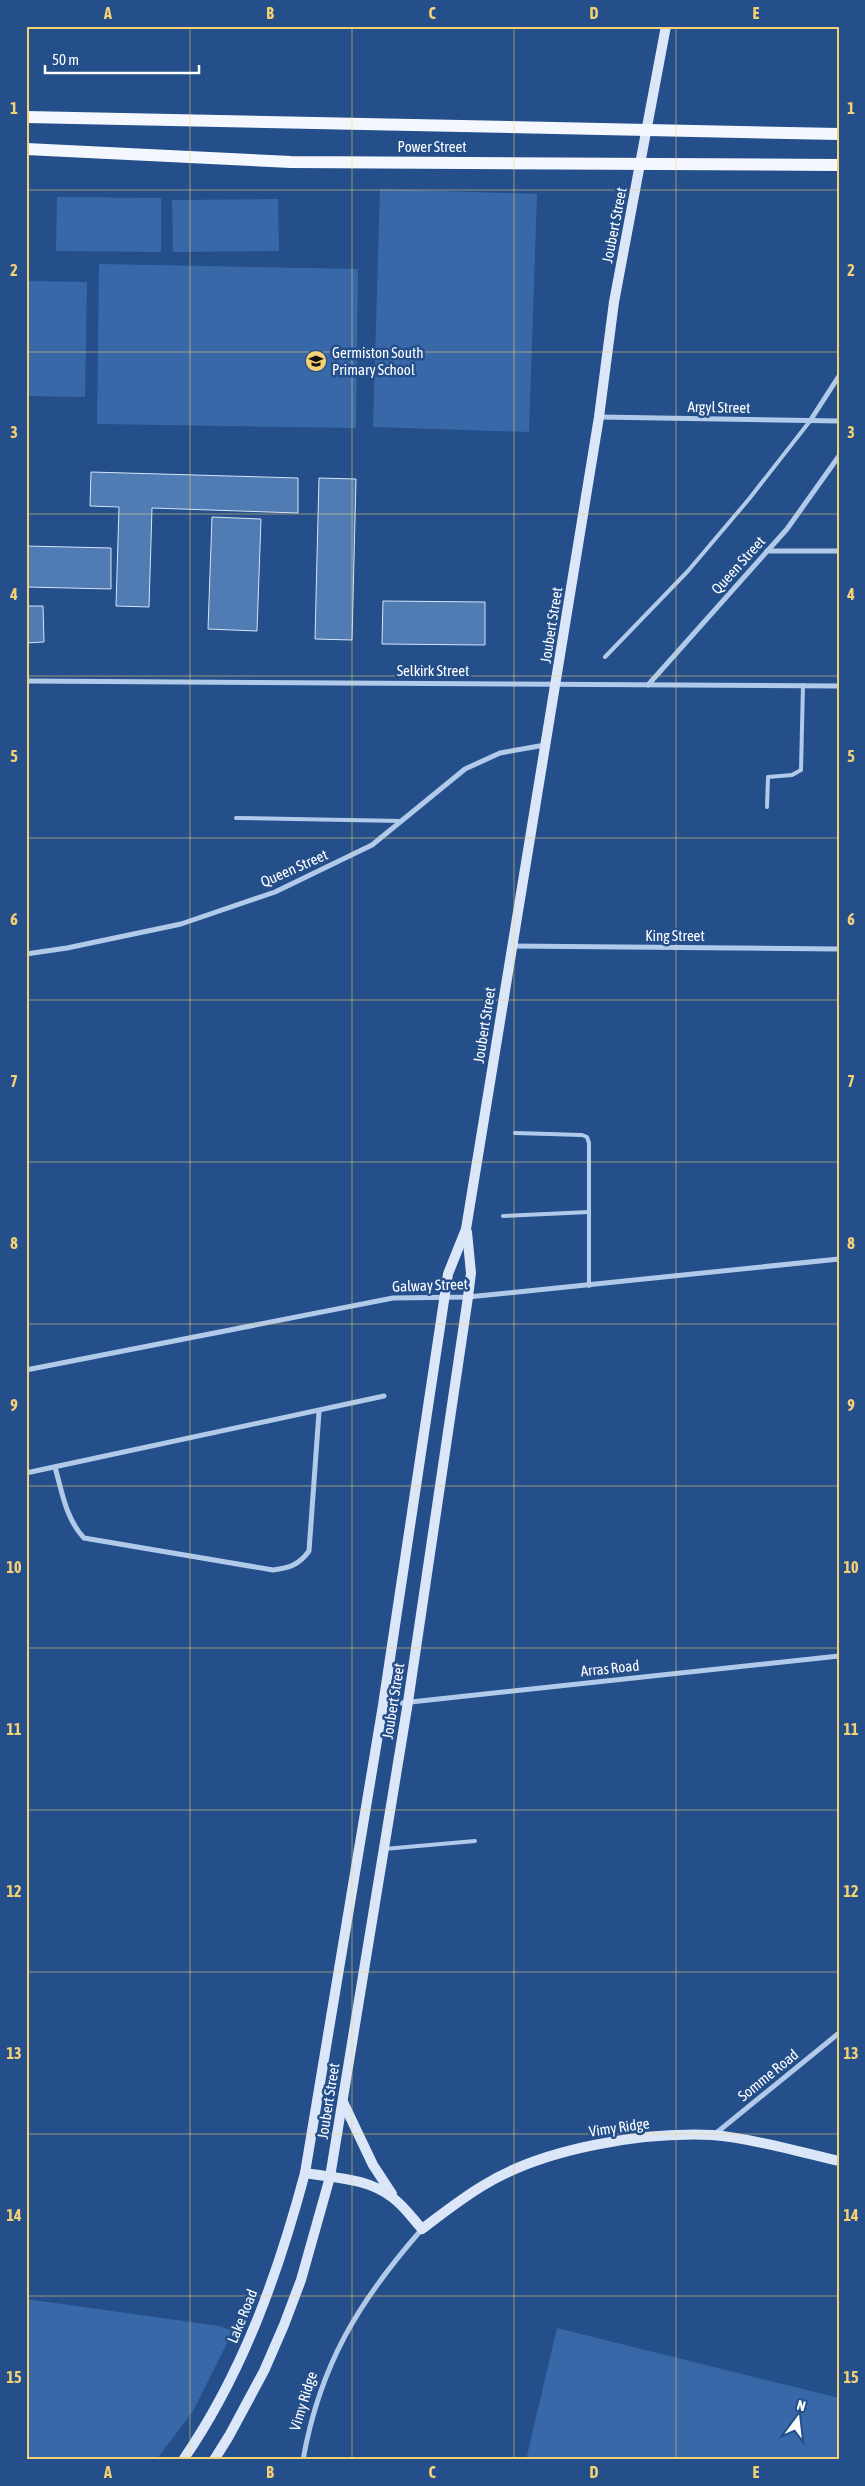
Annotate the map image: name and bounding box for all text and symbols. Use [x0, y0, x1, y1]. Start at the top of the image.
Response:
text: A [103, 4, 112, 22]
text: B [266, 4, 274, 22]
text: C [428, 4, 436, 22]
text: D [590, 4, 599, 22]
text: E [753, 4, 760, 22]
scale bar [45, 42, 199, 74]
text: 50 m [52, 51, 79, 68]
text: 1 [10, 99, 18, 117]
text: 1 [847, 99, 855, 117]
street label: Power Street [397, 138, 467, 155]
street label: Joubert Street [598, 186, 630, 264]
text: 2 [10, 261, 18, 279]
text: 2 [847, 261, 855, 279]
place label: Germiston South Primary School [332, 344, 423, 378]
school or university icon: Germiston South Primary School [304, 349, 328, 373]
street label: Argyl Street [687, 398, 751, 416]
text: 3 [10, 423, 18, 441]
text: 3 [847, 423, 855, 441]
street label: Queen Street [708, 533, 768, 597]
text: 4 [9, 585, 18, 603]
text: 4 [846, 585, 855, 603]
street label: Joubert Street [537, 586, 565, 664]
street label: Selkirk Street [397, 662, 469, 679]
text: 5 [10, 747, 18, 765]
text: 5 [847, 747, 855, 765]
street label: Queen Street [258, 846, 330, 890]
text: 6 [10, 910, 18, 928]
text: 6 [847, 910, 855, 928]
street label: King Street [645, 927, 705, 944]
street label: Joubert Street [470, 986, 498, 1064]
text: 7 [10, 1072, 18, 1090]
text: 7 [847, 1072, 855, 1090]
text: 8 [10, 1234, 18, 1252]
text: 8 [847, 1234, 855, 1252]
street label: Galway Street [392, 1275, 468, 1295]
text: 9 [10, 1396, 18, 1414]
text: 9 [847, 1396, 855, 1414]
text: 10 [6, 1558, 22, 1576]
text: 10 [843, 1558, 859, 1576]
street label: Arras Road [580, 1656, 640, 1680]
street label: Joubert Street [379, 1662, 407, 1740]
text: 11 [6, 1720, 22, 1738]
text: 11 [843, 1720, 859, 1738]
text: 12 [6, 1882, 22, 1900]
text: 12 [843, 1882, 859, 1900]
text: 13 [6, 2044, 22, 2062]
text: 13 [843, 2044, 859, 2062]
street label: Somme Road [734, 2046, 802, 2104]
street label: Joubert Street [314, 2062, 342, 2140]
street label: Vimy Ridge [588, 2114, 651, 2140]
text: 14 [6, 2206, 22, 2224]
text: 14 [843, 2206, 859, 2224]
street label: Lake Road [224, 2287, 260, 2345]
text: 15 [6, 2368, 22, 2386]
text: 15 [843, 2368, 859, 2386]
street label: Vimy Ridge [286, 2369, 320, 2433]
north arrow [772, 2394, 822, 2444]
text: N [795, 2397, 807, 2414]
text: A [103, 2463, 112, 2481]
text: B [266, 2463, 274, 2481]
text: C [428, 2463, 436, 2481]
text: D [590, 2463, 599, 2481]
text: E [753, 2463, 760, 2481]

